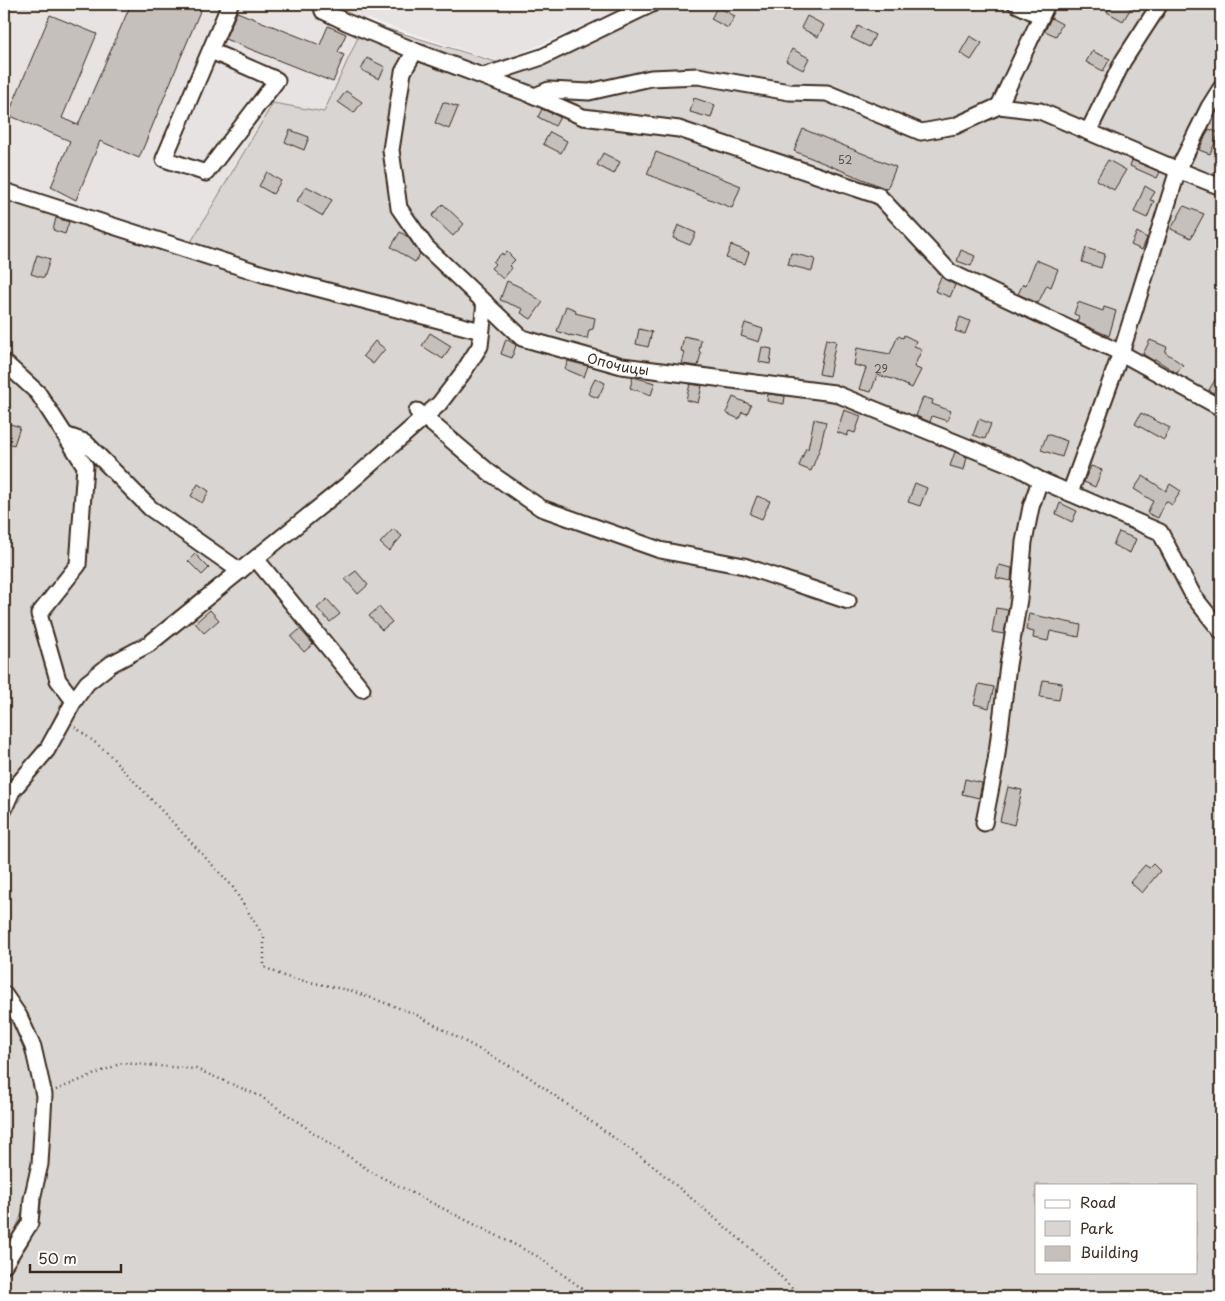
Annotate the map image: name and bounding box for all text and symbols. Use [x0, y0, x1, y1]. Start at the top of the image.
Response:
house number: 52 [838, 151, 852, 168]
street label: Опочицы [585, 346, 650, 380]
house number: 29 [874, 360, 888, 377]
legend [1035, 1184, 1198, 1274]
text: Road [1080, 1190, 1116, 1213]
text: Park [1080, 1216, 1114, 1239]
text: Building [1080, 1240, 1139, 1263]
scale bar [30, 1241, 121, 1273]
text: 50 m [38, 1246, 77, 1269]

